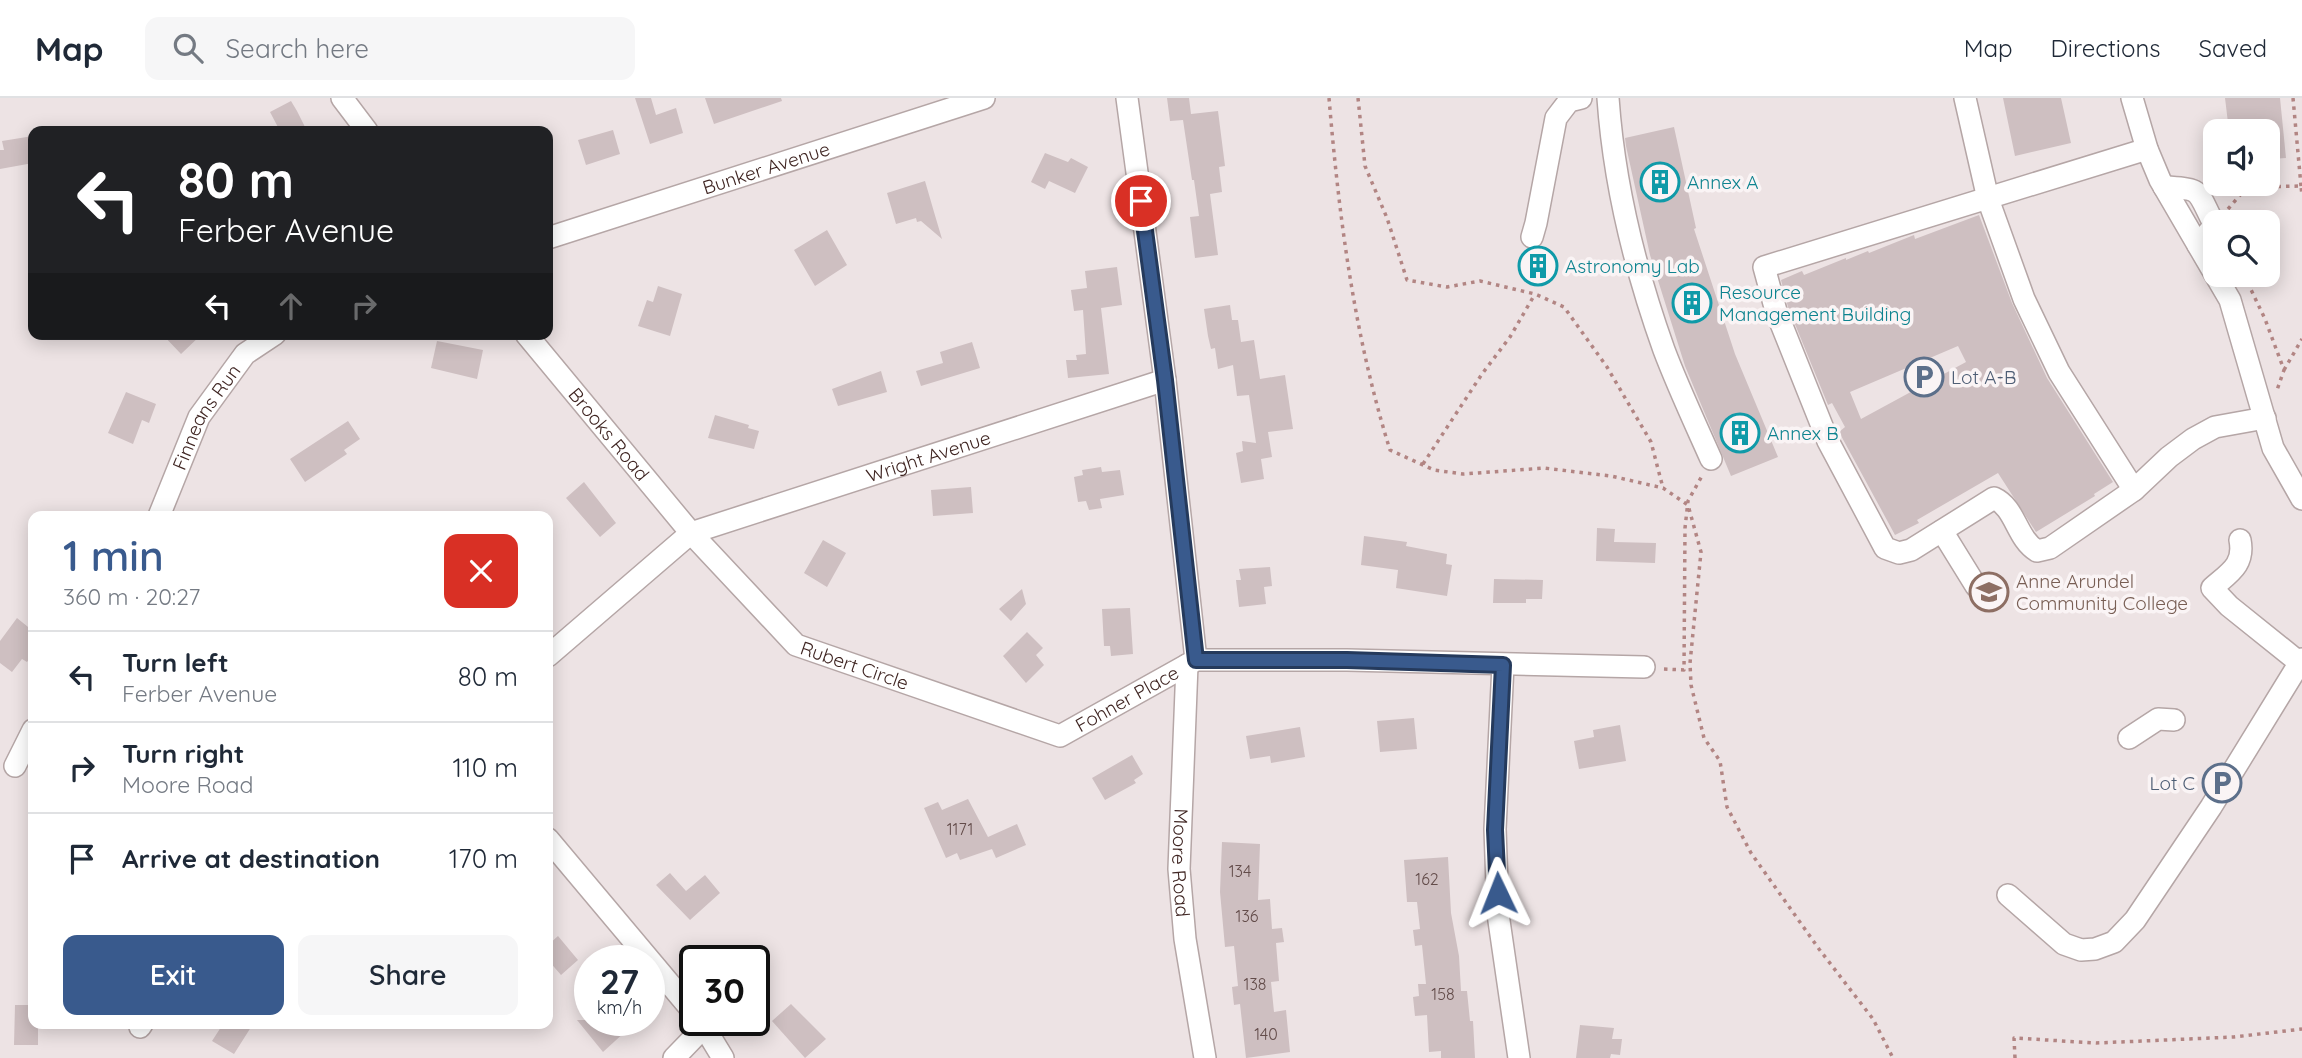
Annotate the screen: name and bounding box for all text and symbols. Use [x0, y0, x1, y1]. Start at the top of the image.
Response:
search box [145, 17, 635, 80]
text: Map [35, 28, 103, 69]
icon: search [169, 29, 207, 67]
text: Search here [225, 32, 369, 65]
text: Map [1964, 33, 2013, 63]
text: Directions [2051, 33, 2161, 63]
text: Saved [2199, 33, 2267, 63]
map controls [2203, 119, 2280, 287]
button: sound [2203, 119, 2280, 196]
street label: Bunker Avenue [699, 136, 833, 200]
text: 80 m [178, 149, 294, 210]
icon: left [63, 154, 154, 245]
building icon: Annex A [1639, 161, 1681, 203]
place label: Annex A [1687, 170, 1759, 194]
pin [1111, 171, 1171, 231]
icon: arrive [1122, 182, 1160, 220]
text: Ferber Avenue [178, 210, 394, 250]
button: search [2203, 210, 2280, 287]
building icon: Astronomy Lab [1517, 245, 1559, 287]
place label: Astronomy Lab [1565, 254, 1700, 278]
place label: Resource Management Building [1719, 280, 1911, 326]
building icon: Resource Management Building [1671, 282, 1713, 324]
icon: left [199, 287, 237, 325]
icon: ahead [272, 287, 310, 325]
icon: right [345, 287, 383, 325]
parking icon: Lot A-B [1903, 356, 1945, 398]
street label: Finneans Run [167, 359, 246, 473]
place label: Lot A-B [1951, 365, 2016, 389]
street label: Brooks Road [563, 383, 654, 485]
building icon: Annex B [1719, 412, 1761, 454]
place label: Annex B [1767, 421, 1839, 445]
street label: Wright Avenue [863, 425, 993, 488]
text: 1 min [63, 529, 164, 582]
button: close [444, 534, 518, 608]
place label: Anne Arundel Community College [2016, 569, 2188, 615]
school or university icon: Anne Arundel Community College [1968, 571, 2010, 613]
text: 360 m · 20:27 [63, 582, 200, 611]
street label: Rubert Circle [797, 635, 912, 695]
text: Turn left [122, 646, 229, 679]
icon: left [63, 658, 101, 696]
text: 80 m [458, 660, 518, 693]
street label: Fohner Place [1071, 660, 1183, 737]
text: Ferber Avenue [122, 679, 277, 708]
text: Turn right [122, 737, 244, 770]
icon: right [63, 749, 101, 787]
text: 110 m [452, 751, 518, 784]
parking icon: Lot C [2201, 762, 2243, 804]
text: Moore Road [122, 770, 254, 799]
place label: Lot C [2149, 771, 2195, 795]
street label: Moore Road [1167, 808, 1195, 918]
house number: 1171 [947, 819, 973, 839]
icon: arrive [63, 840, 101, 878]
text: Arrive at destination [122, 842, 380, 875]
text: 170 m [449, 842, 518, 875]
position arrow [1461, 856, 1535, 930]
house number: 134 [1229, 861, 1251, 881]
house number: 162 [1415, 869, 1439, 889]
house number: 136 [1236, 906, 1259, 926]
button: Exit [63, 935, 284, 1015]
button: Share [298, 935, 518, 1015]
speed limit sign: 30 [679, 945, 770, 1036]
text: 27 [600, 959, 639, 1003]
house number: 138 [1244, 974, 1266, 994]
house number: 158 [1431, 984, 1455, 1004]
text: km/h [597, 996, 642, 1019]
house number: 140 [1254, 1024, 1278, 1044]

